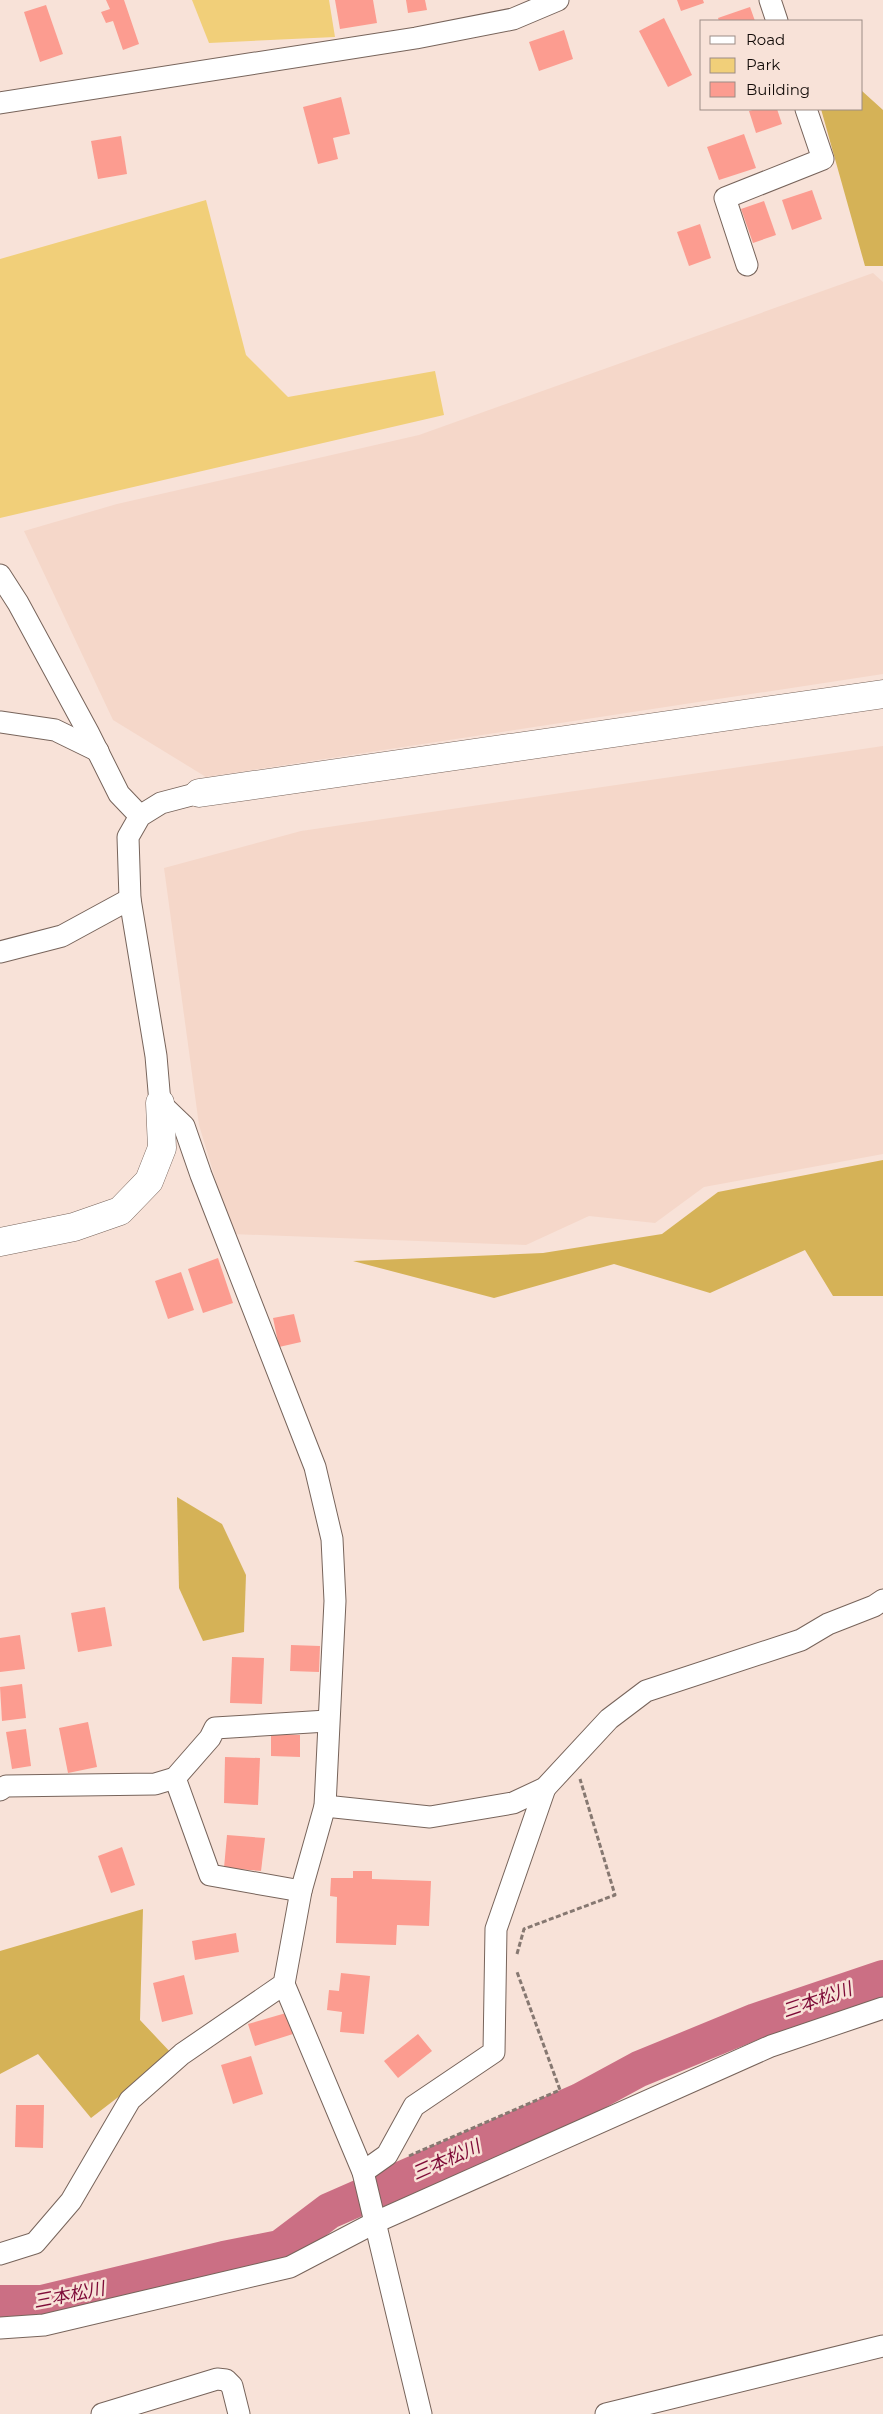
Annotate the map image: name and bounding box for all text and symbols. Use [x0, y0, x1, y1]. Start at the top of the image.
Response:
legend [700, 20, 863, 110]
text: Road [746, 30, 785, 49]
text: Park [746, 55, 780, 74]
text: Building [746, 80, 810, 99]
water label: 三本松川 [779, 1977, 857, 2022]
water label: 三本松川 [409, 2134, 485, 2185]
water label: 三本松川 [32, 2277, 108, 2313]

